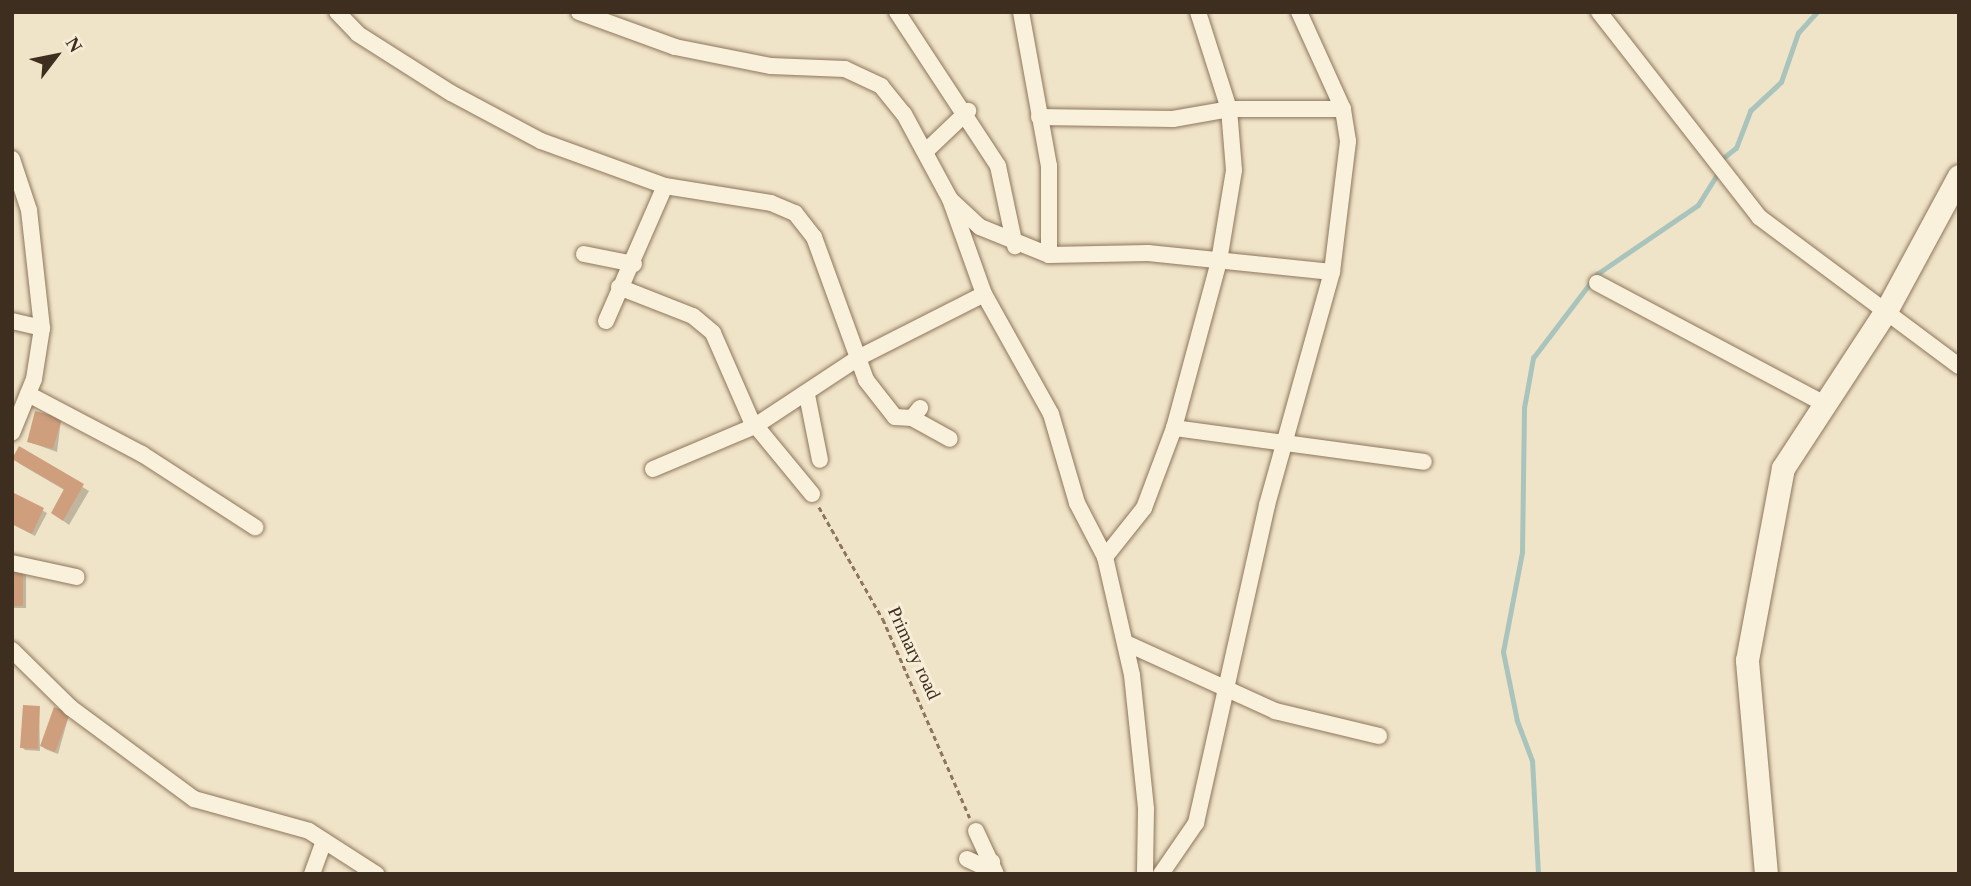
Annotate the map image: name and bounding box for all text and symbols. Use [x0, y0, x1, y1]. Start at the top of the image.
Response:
north arrow [21, 21, 91, 91]
text: N [62, 33, 87, 56]
street label: Primary road [883, 603, 945, 703]

